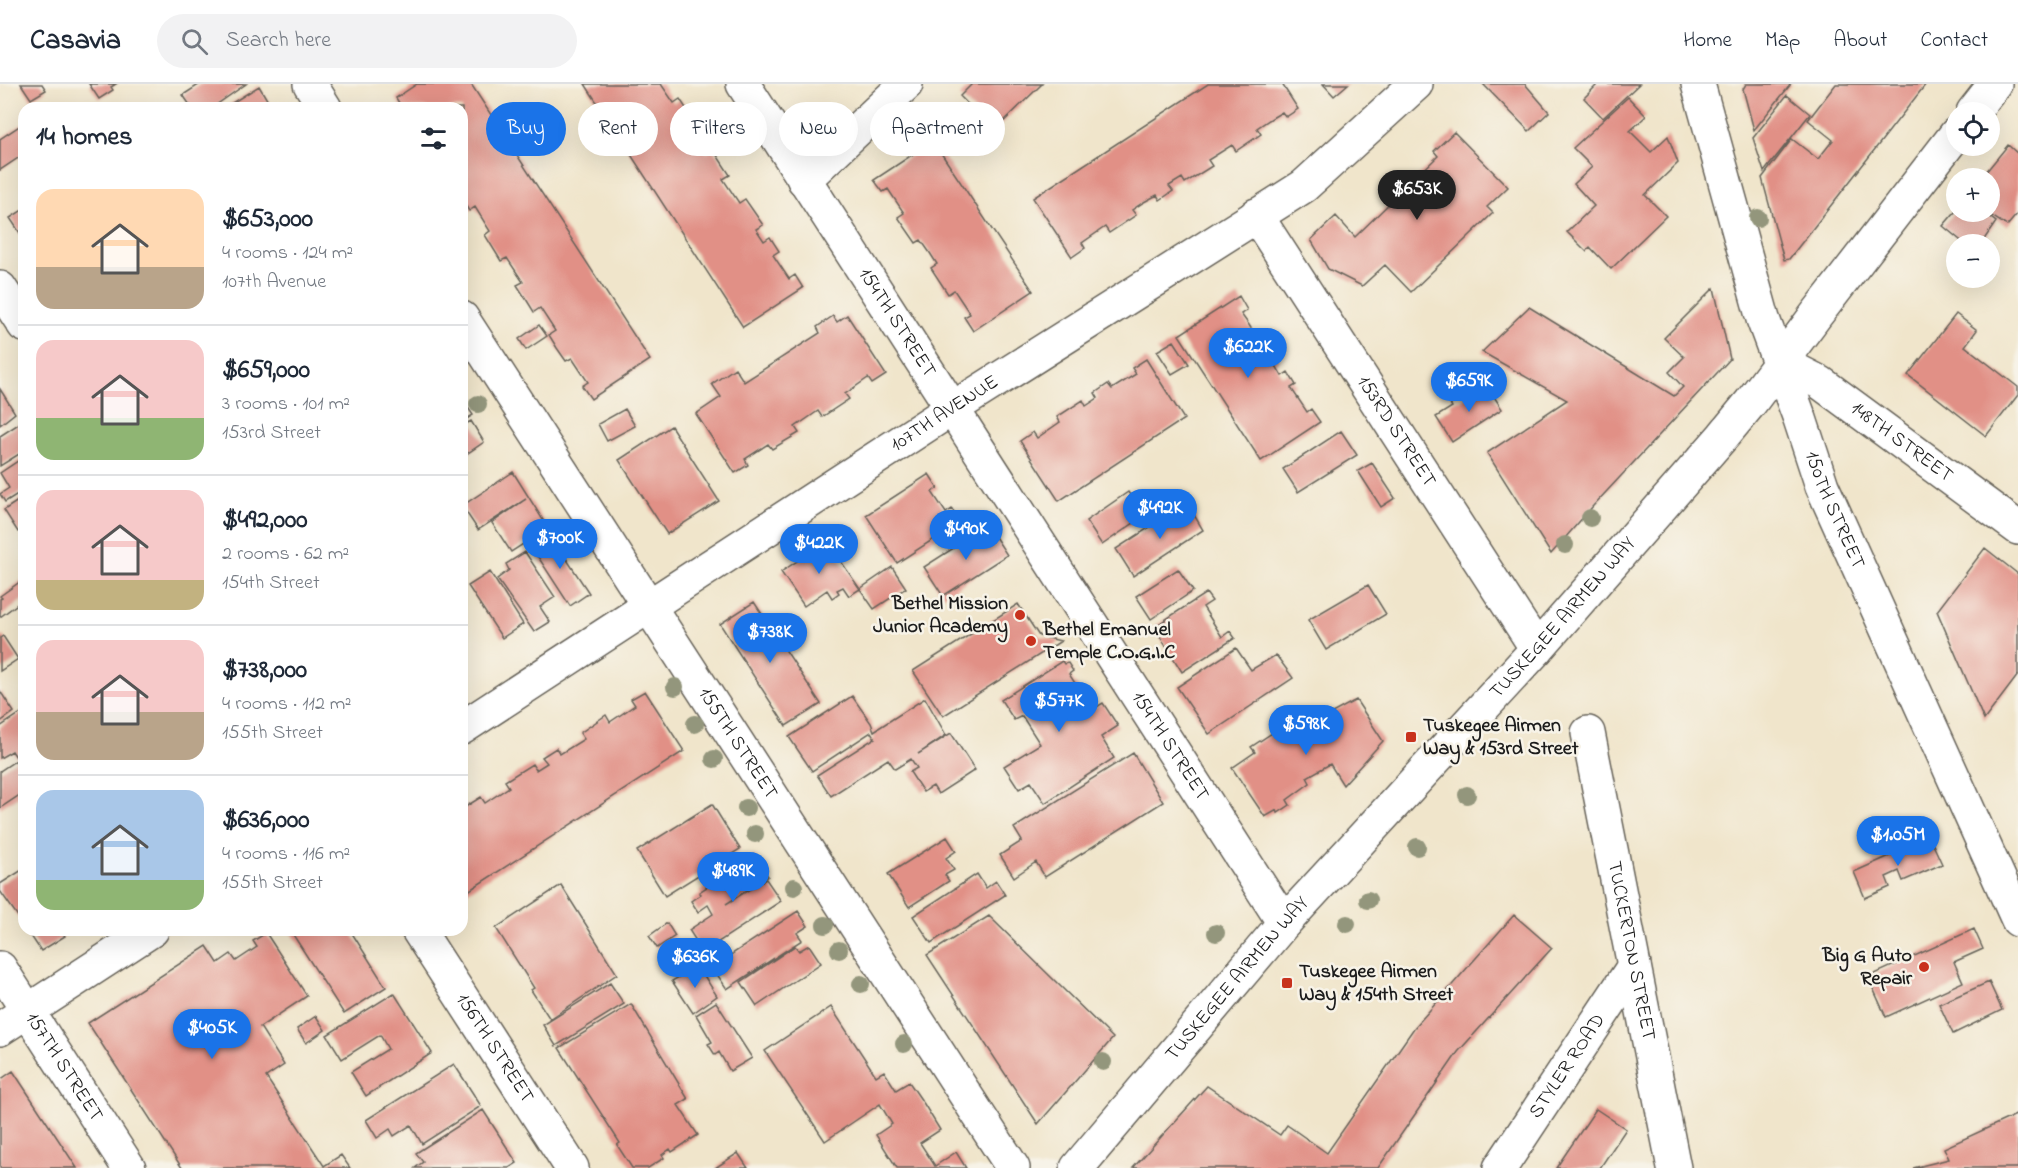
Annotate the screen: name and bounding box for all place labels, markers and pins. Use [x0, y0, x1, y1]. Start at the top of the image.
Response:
pin: $653K [1375, 170, 1459, 221]
pin: $622K [1206, 328, 1290, 379]
pin: $659K [1427, 362, 1511, 413]
pin: $492K [1118, 489, 1202, 540]
pin: $490K [924, 510, 1008, 561]
pin: $700K [518, 519, 602, 570]
pin: $422K [777, 524, 861, 575]
place label: Bethel Mission Junior Academy [873, 590, 1008, 643]
marker: Bethel Mission Junior Academy [1013, 608, 1027, 622]
pin: $738K [728, 613, 812, 664]
place label: Bethel Emanuel Temple C.O.G.I.C [1042, 616, 1175, 668]
marker: Bethel Emanuel Temple C.O.G.I.C [1024, 634, 1038, 648]
pin: $577K [1017, 682, 1101, 733]
pin: $598K [1264, 705, 1348, 756]
place label: Tuskegee Airmen Way & 153rd Street [1423, 712, 1579, 765]
marker: Tuskegee Airmen Way & 153rd Street [1404, 730, 1418, 744]
pin: $1.05M [1849, 816, 1947, 867]
pin: $489K [691, 852, 775, 903]
pin: $636K [653, 938, 737, 989]
place label: Big G Auto Repair [1822, 942, 1913, 994]
place label: Tuskegee Airmen Way & 154th Street [1299, 958, 1453, 1011]
marker: Big G Auto Repair [1917, 960, 1931, 974]
marker: Tuskegee Airmen Way & 154th Street [1280, 976, 1294, 990]
pin: $405K [170, 1009, 254, 1060]

